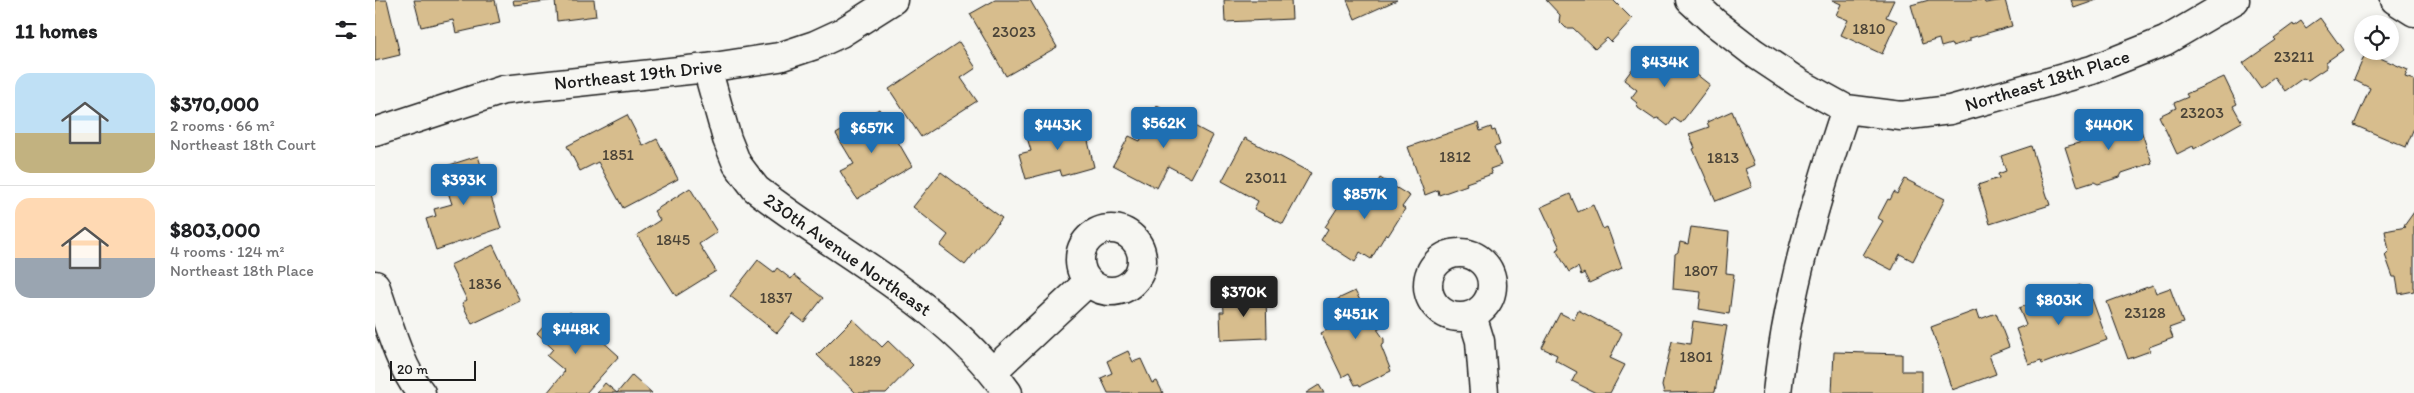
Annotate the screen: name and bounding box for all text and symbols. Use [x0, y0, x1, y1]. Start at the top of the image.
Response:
map controls [2354, 15, 2399, 60]
button: locate [2354, 15, 2399, 60]
icon: filters [332, 16, 360, 44]
text: 11 homes [15, 18, 98, 43]
house number: 1810 [1852, 19, 1886, 38]
house number: 23023 [992, 22, 1036, 41]
street label: Northeast 18th Place [1962, 44, 2132, 116]
pin: $434K [1630, 46, 1700, 88]
house number: 23211 [2274, 47, 2315, 66]
text: $434K [1642, 52, 1688, 71]
street label: Northeast 19th Drive [553, 54, 723, 95]
text: $370,000 [170, 91, 259, 116]
icon: home [55, 93, 115, 153]
house number: 23203 [2180, 103, 2224, 122]
pin: $562K [1129, 106, 1199, 149]
pin: $443K [1023, 108, 1093, 151]
pin: $440K [2074, 108, 2144, 151]
pin: $657K [837, 112, 907, 154]
text: $562K [1142, 113, 1186, 132]
text: $443K [1035, 115, 1081, 134]
text: $440K [2085, 115, 2133, 134]
text: 2 rooms · 66 m² [170, 116, 275, 135]
text: $657K [850, 118, 894, 137]
text: Northeast 18th Court [170, 135, 316, 154]
house number: 1851 [602, 145, 635, 164]
house number: 1812 [1439, 147, 1472, 166]
house number: 1813 [1707, 148, 1739, 167]
pin: $393K [429, 164, 499, 206]
house number: 23011 [1245, 168, 1287, 187]
text: $393K [442, 170, 486, 189]
pin: $857K [1330, 178, 1400, 220]
text: $857K [1343, 184, 1387, 203]
street label: 230th Avenue Northeast [759, 188, 936, 321]
text: $803,000 [170, 217, 260, 242]
icon: home [55, 218, 115, 278]
house number: 1845 [656, 230, 690, 249]
text: 4 rooms · 124 m² [170, 242, 285, 261]
text: Northeast 18th Place [170, 261, 314, 280]
house number: 1807 [1684, 261, 1718, 280]
house number: 1836 [468, 274, 502, 293]
pin: $370K [1209, 276, 1279, 318]
text: $370K [1222, 282, 1266, 301]
pin: $803K [2024, 284, 2094, 326]
house number: 1837 [760, 288, 792, 307]
text: $803K [2036, 290, 2082, 309]
pin: $451K [1321, 298, 1391, 340]
house number: 23128 [2124, 303, 2166, 322]
text: $451K [1334, 304, 1378, 323]
pin: $448K [541, 312, 611, 355]
text: $448K [553, 319, 599, 338]
house number: 1801 [1679, 347, 1713, 366]
house number: 1829 [849, 351, 881, 370]
scale bar [390, 358, 476, 381]
text: 20 m [397, 361, 428, 378]

